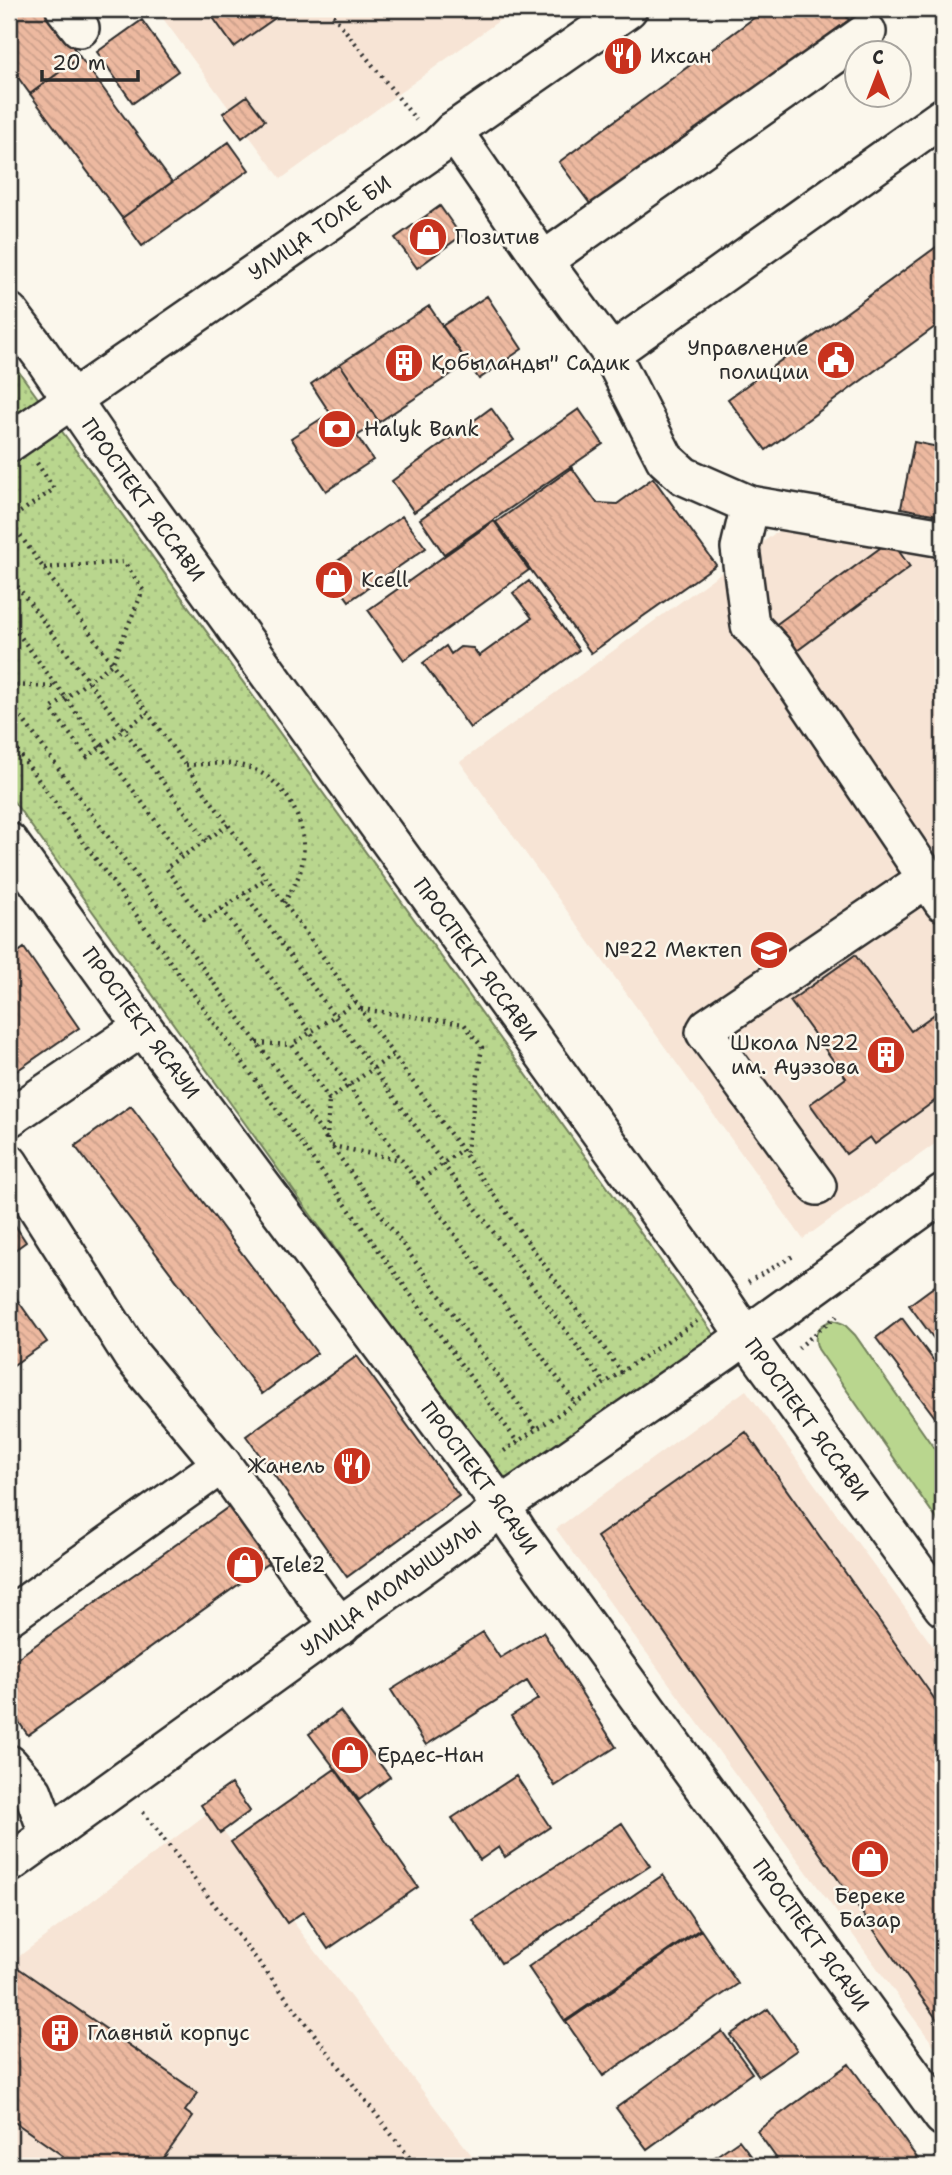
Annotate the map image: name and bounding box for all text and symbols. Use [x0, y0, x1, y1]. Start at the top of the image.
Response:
restaurant icon: Ихсан [602, 35, 644, 77]
scale bar [42, 38, 138, 82]
north arrow [844, 38, 914, 108]
place label: Ихсан [650, 42, 711, 70]
text: С [872, 45, 884, 70]
text: 20 m [52, 49, 106, 77]
street label: УЛИЦА ТОЛЕ БИ [243, 169, 397, 287]
shop icon: Позитив [407, 216, 449, 258]
place label: Позитив [455, 223, 540, 251]
place label: Управление полиции [687, 334, 809, 386]
public building icon: Управление полиции [815, 339, 857, 381]
building icon: Қобыланды" Садик [383, 342, 425, 384]
place label: Қобыланды" Садик [431, 349, 630, 377]
bank icon: Halyk Bank [316, 408, 358, 450]
street label: ПРОСПЕКТ ЯССАВИ [75, 413, 211, 587]
place label: Halyk Bank [364, 415, 479, 443]
shop icon: Kcell [313, 559, 355, 601]
place label: Kcell [361, 566, 409, 594]
street label: ПРОСПЕКТ ЯССАВИ [407, 873, 544, 1047]
school or university icon: №22 Мектеп [748, 929, 790, 971]
place label: №22 Мектеп [604, 936, 742, 964]
street label: ПРОСПЕКТ ЯСАУИ [76, 941, 206, 1105]
place label: Школа №22 им. Ауэзова [730, 1029, 859, 1081]
building icon: Школа №22 им. Ауэзова [865, 1034, 907, 1076]
street label: ПРОСПЕКТ ЯССАВИ [738, 1333, 875, 1507]
street label: ПРОСПЕКТ ЯСАУИ [414, 1396, 544, 1560]
restaurant icon: Жанель [331, 1445, 373, 1487]
place label: Жанель [247, 1452, 325, 1480]
street label: УЛИЦА МОМЫШУЛЫ [295, 1514, 487, 1663]
shop icon: Tele2 [224, 1544, 266, 1586]
place label: Tele2 [272, 1551, 326, 1579]
shop icon: Ердес-Нан [329, 1734, 371, 1776]
place label: Ердес-Нан [377, 1741, 484, 1769]
shop icon: Береке Базар [849, 1838, 891, 1880]
street label: ПРОСПЕКТ ЯСАУИ [746, 1853, 876, 2017]
place label: Береке Базар [834, 1882, 906, 1934]
building icon: Главный корпус [39, 2012, 81, 2054]
place label: Главный корпус [87, 2019, 250, 2047]

